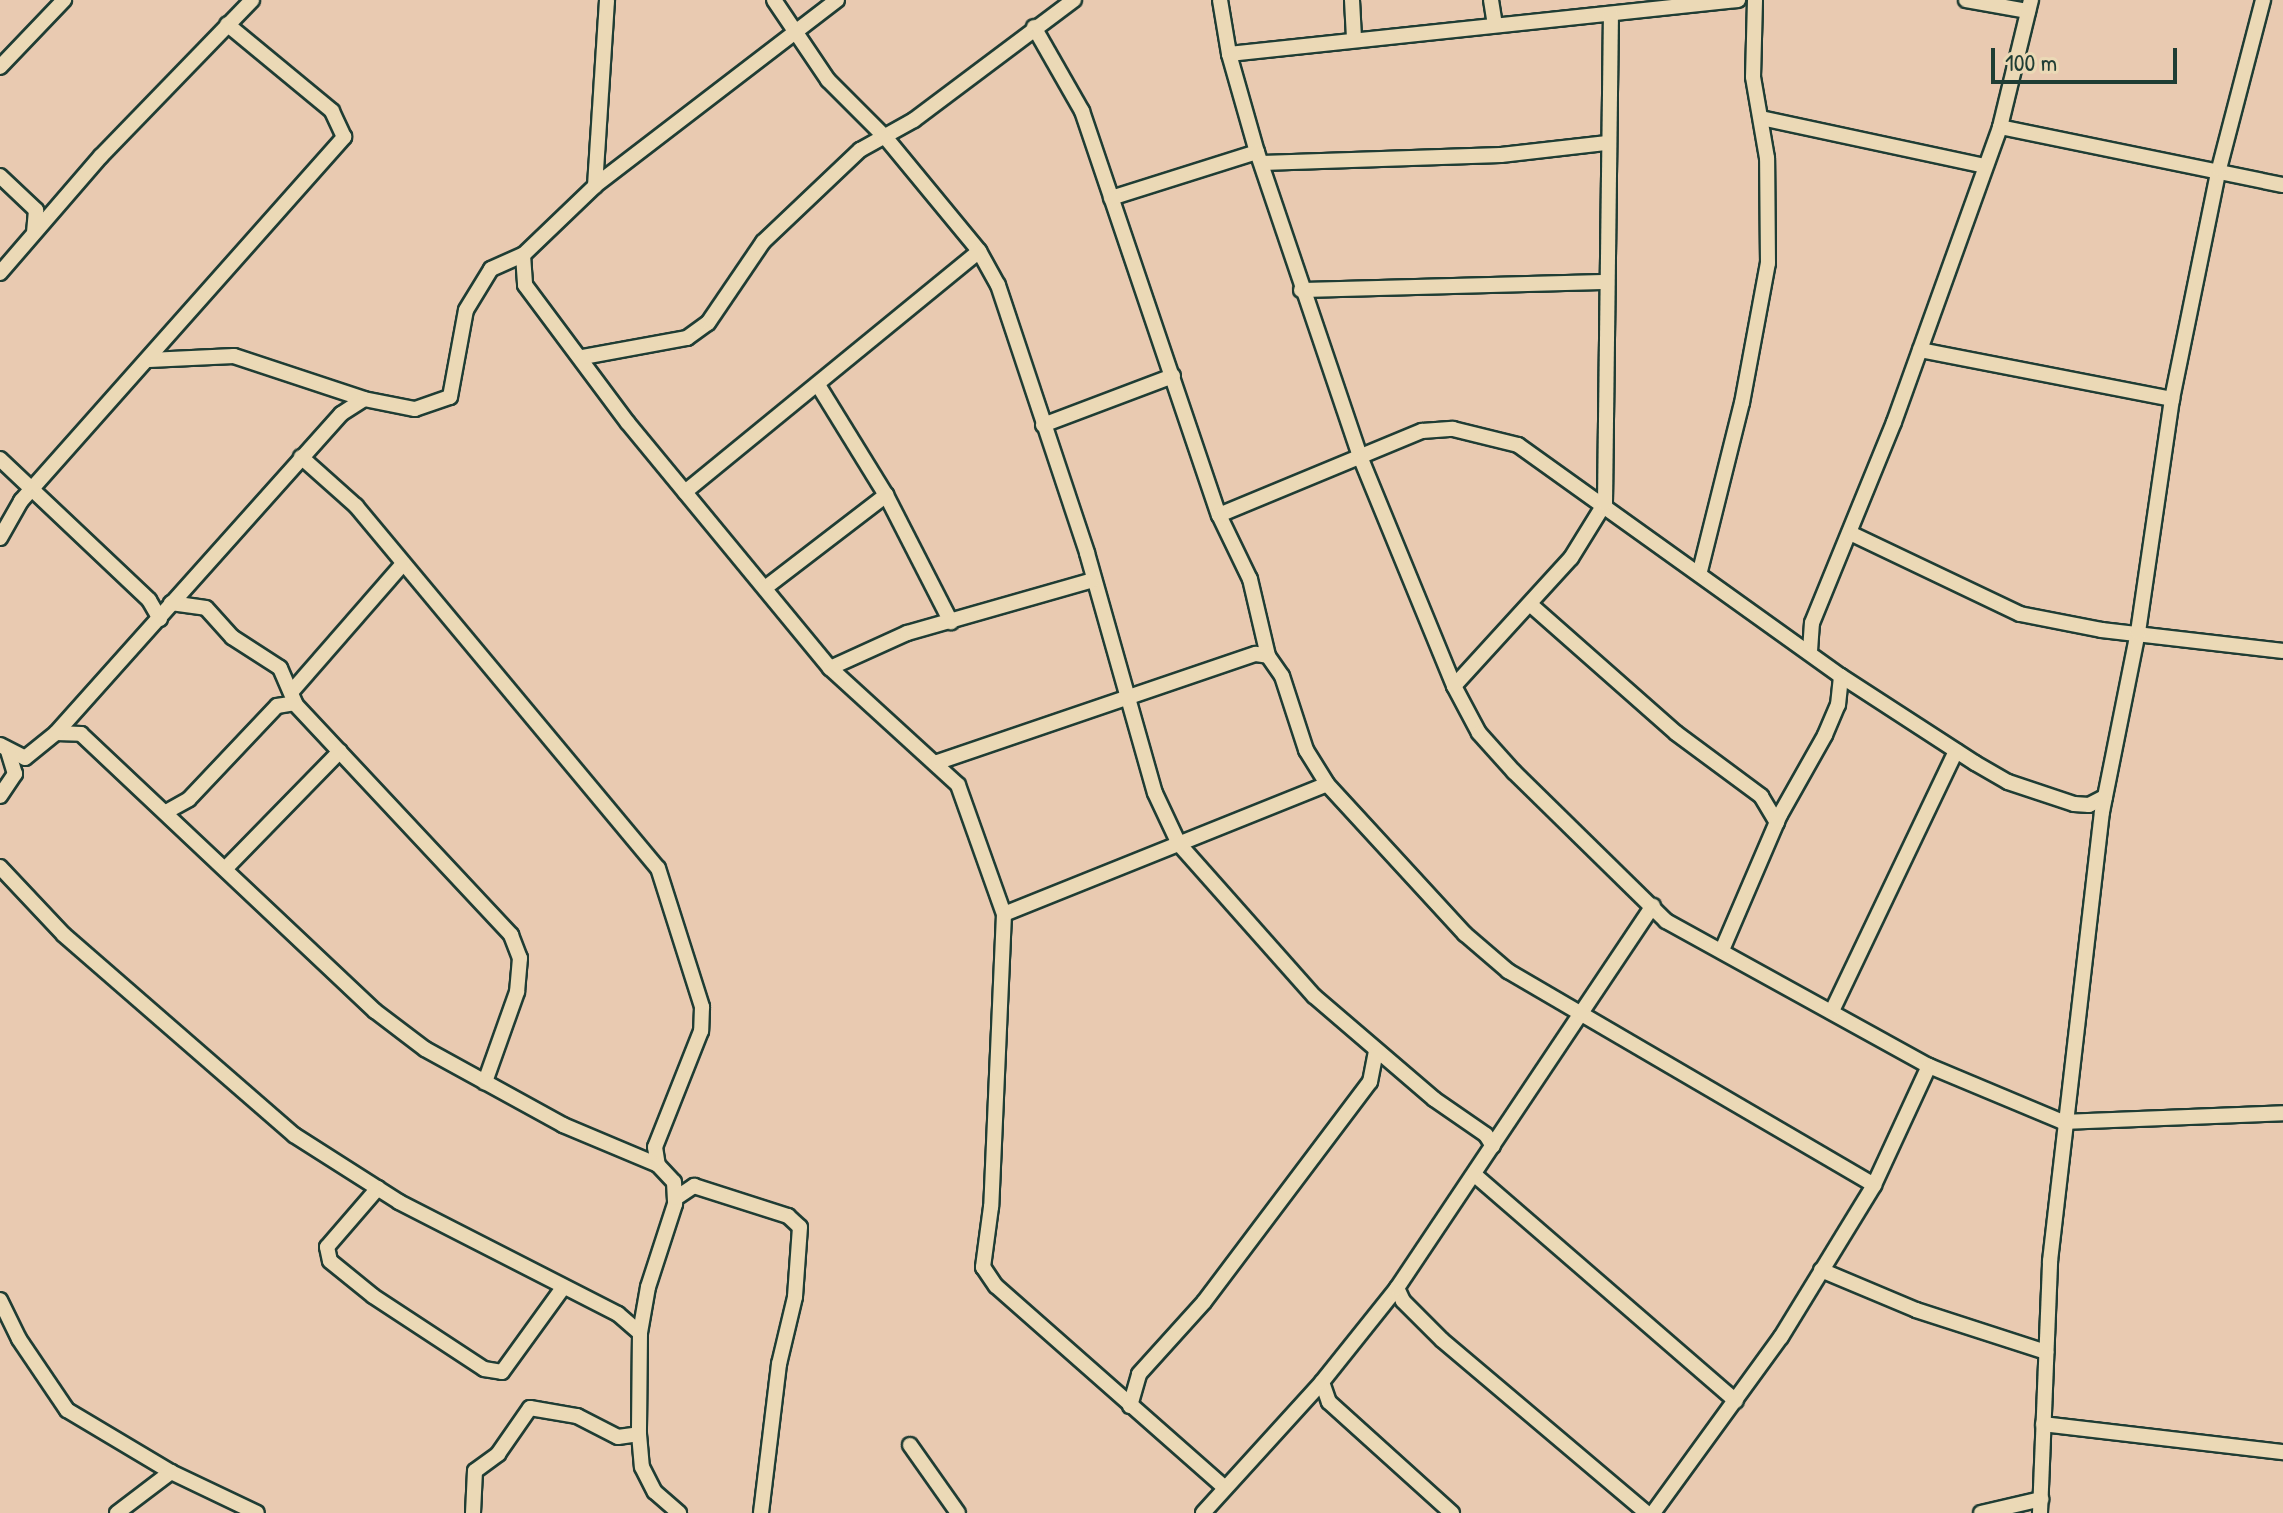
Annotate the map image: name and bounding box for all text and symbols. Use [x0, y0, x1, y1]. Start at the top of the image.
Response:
scale bar [1995, 32, 2181, 82]
text: 100 m [2005, 46, 2057, 78]

